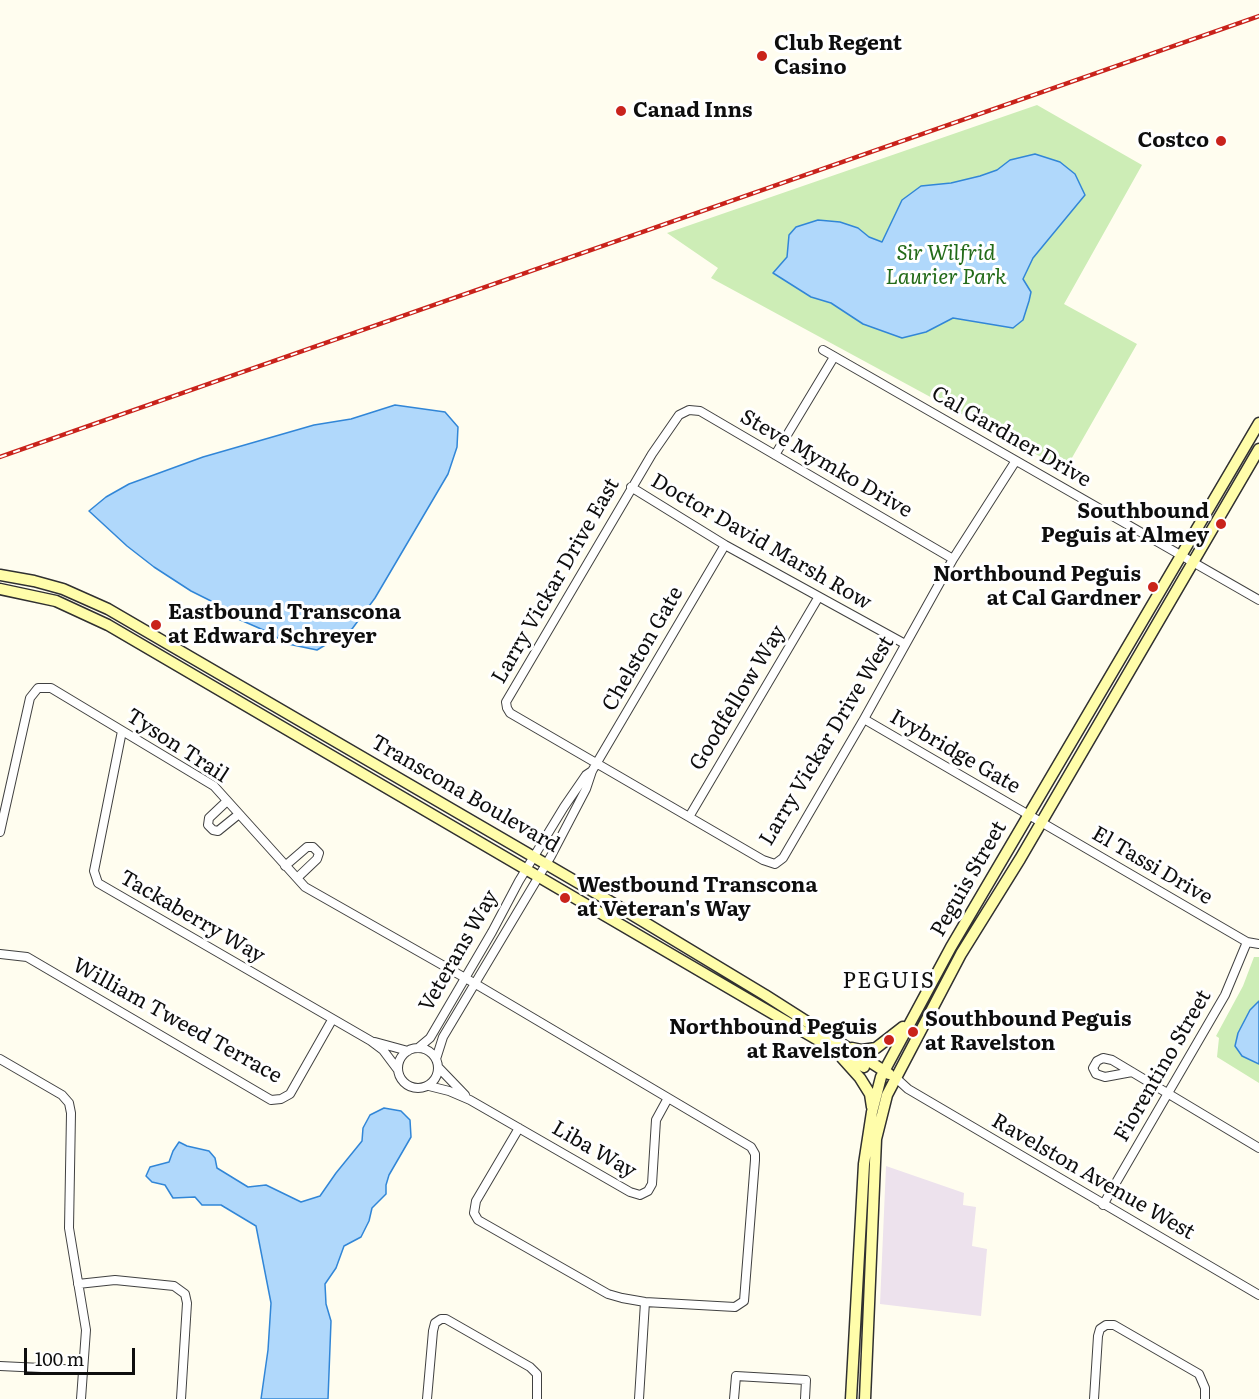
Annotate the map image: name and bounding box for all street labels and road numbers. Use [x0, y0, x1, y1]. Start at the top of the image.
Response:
street label: Cal Gardner Drive [927, 381, 1095, 493]
street label: Steve Mymko Drive [736, 404, 916, 524]
street label: Doctor David Marsh Row [646, 468, 876, 616]
street label: Larry Vickar Drive East [487, 474, 625, 688]
street label: Chelston Gate [597, 582, 689, 716]
street label: Goodfellow Way [685, 621, 791, 775]
street label: Larry Vickar Drive West [754, 632, 900, 850]
street label: Tyson Trail [121, 704, 233, 788]
street label: Ivybridge Gate [885, 705, 1025, 799]
street label: Transcona Boulevard [366, 730, 564, 858]
street label: Peguis Street [926, 817, 1012, 941]
street label: El Tassi Drive [1087, 821, 1217, 911]
street label: Tackaberry Way [115, 865, 269, 969]
street label: Veterans Way [414, 886, 504, 1016]
street label: William Tweed Terrace [68, 953, 286, 1089]
street label: Fiorentino Street [1109, 985, 1217, 1147]
street label: Ravelston Avenue West [987, 1109, 1199, 1245]
street label: Liba Way [547, 1116, 641, 1184]

